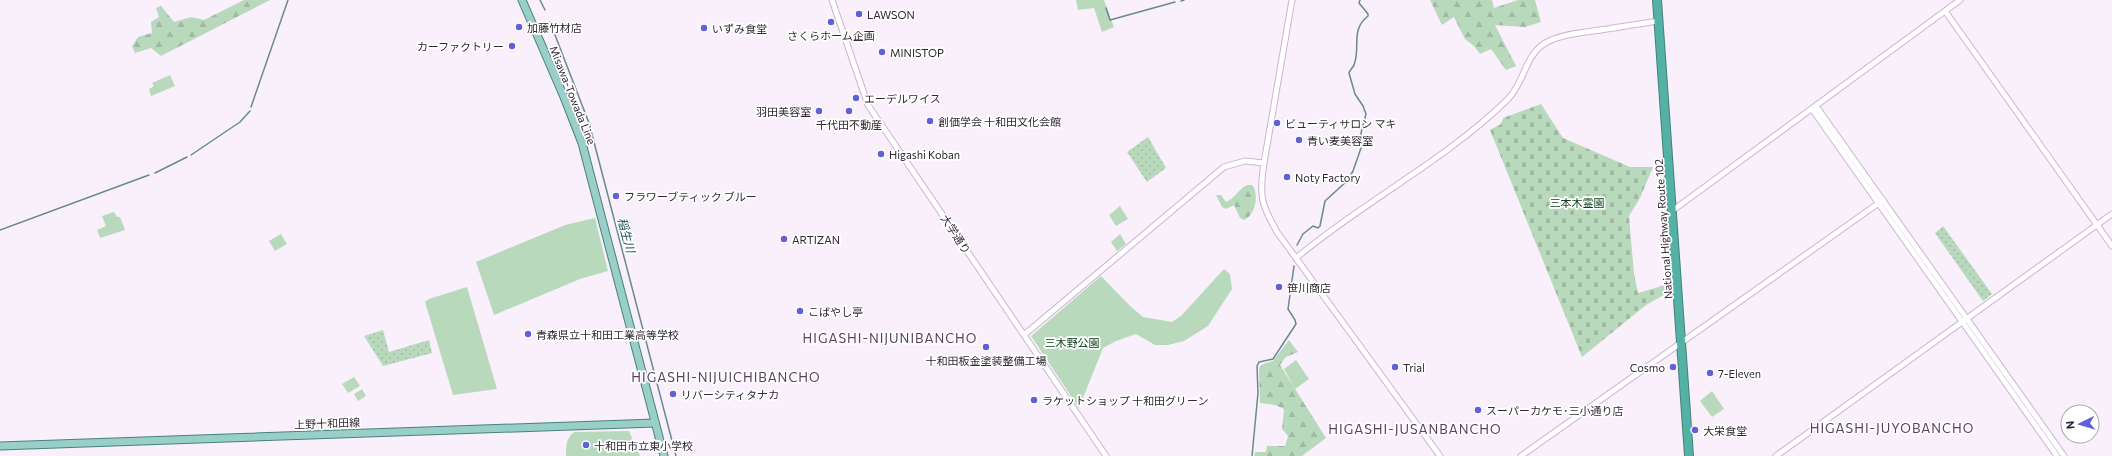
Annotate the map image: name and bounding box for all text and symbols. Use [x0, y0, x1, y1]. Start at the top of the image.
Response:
place label: LAWSON [867, 8, 915, 21]
marker: LAWSON [854, 9, 864, 19]
marker: さくらホーム企画 [826, 17, 836, 27]
place label: 加藤竹材店 [527, 21, 582, 34]
marker: 加藤竹材店 [514, 22, 524, 32]
place label: いずみ食堂 [712, 22, 767, 35]
marker: いずみ食堂 [699, 23, 709, 33]
place label: さくらホーム企画 [787, 29, 875, 42]
place label: カーファクトリー [417, 40, 504, 53]
marker: カーファクトリー [507, 41, 517, 51]
street label: Misawa-Towada Line [547, 44, 599, 146]
place label: MINISTOP [890, 46, 944, 59]
marker: MINISTOP [877, 47, 887, 57]
place label: エーデルワイス [864, 92, 941, 105]
marker: エーデルワイス [851, 93, 861, 103]
place label: 羽田美容室 [756, 105, 811, 118]
marker: 羽田美容室 [814, 106, 824, 116]
marker: 千代田不動産 [844, 106, 854, 116]
place label: 創価学会 十和田文化会館 [938, 115, 1061, 128]
marker: 創価学会 十和田文化会館 [925, 116, 935, 126]
place label: ビューティサロン マキ [1285, 117, 1396, 130]
place label: 千代田不動産 [816, 118, 882, 131]
marker: ビューティサロン マキ [1272, 118, 1282, 128]
place label: 青い麦美容室 [1307, 134, 1373, 147]
marker: 青い麦美容室 [1294, 135, 1304, 145]
place label: Higashi Koban [889, 148, 960, 161]
marker: Higashi Koban [876, 149, 886, 159]
street label: National Highway Route 102 [1652, 159, 1674, 299]
place label: Noty Factory [1295, 171, 1361, 184]
marker: Noty Factory [1282, 172, 1292, 182]
place label: フラワーブティック ブルー [624, 190, 757, 203]
marker: フラワーブティック ブルー [611, 191, 621, 201]
park label: 三本木霊園 [1550, 196, 1605, 209]
street label: 大学通り [939, 212, 973, 256]
water label: 稲生川 [616, 216, 639, 256]
place label: ARTIZAN [792, 233, 840, 246]
marker: ARTIZAN [779, 234, 789, 244]
place label: 笹川商店 [1287, 281, 1331, 294]
marker: 笹川商店 [1274, 282, 1284, 292]
place label: こばやし亭 [808, 305, 863, 318]
marker: こばやし亭 [795, 306, 805, 316]
place label: 青森県立十和田工業高等学校 [536, 328, 679, 341]
marker: 青森県立十和田工業高等学校 [523, 329, 533, 339]
district label: HIGASHI-NIJUNIBANCHO [803, 330, 977, 346]
park label: 三木野公園 [1045, 336, 1100, 349]
marker: 十和田板金塗装整備工場 [981, 342, 991, 352]
place label: 十和田板金塗装整備工場 [926, 354, 1047, 367]
place label: Trial [1403, 361, 1425, 374]
place label: Cosmo [1630, 361, 1665, 374]
marker: Trial [1390, 362, 1400, 372]
marker: Cosmo [1668, 362, 1678, 372]
place label: 7-Eleven [1718, 367, 1761, 380]
marker: 7-Eleven [1705, 368, 1715, 378]
district label: HIGASHI-NIJUICHIBANCHO [631, 369, 821, 385]
place label: リバーシティタナカ [681, 388, 779, 401]
marker: リバーシティタナカ [668, 389, 678, 399]
place label: ラケットショップ 十和田グリーン [1042, 394, 1209, 407]
marker: ラケットショップ 十和田グリーン [1029, 395, 1039, 405]
place label: スーパーカケモ･三小通り店 [1486, 404, 1623, 417]
north arrow [2060, 404, 2100, 444]
marker: スーパーカケモ･三小通り店 [1473, 405, 1483, 415]
street label: 上野十和田線 [294, 415, 360, 431]
district label: HIGASHI-JUYOBANCHO [1810, 420, 1974, 436]
text: N [2063, 420, 2076, 430]
district label: HIGASHI-JUSANBANCHO [1328, 421, 1502, 437]
place label: 大栄食堂 [1703, 424, 1747, 437]
marker: 大栄食堂 [1690, 425, 1700, 435]
place label: 十和田市立東小学校 [594, 439, 693, 452]
marker: 十和田市立東小学校 [581, 440, 591, 450]

